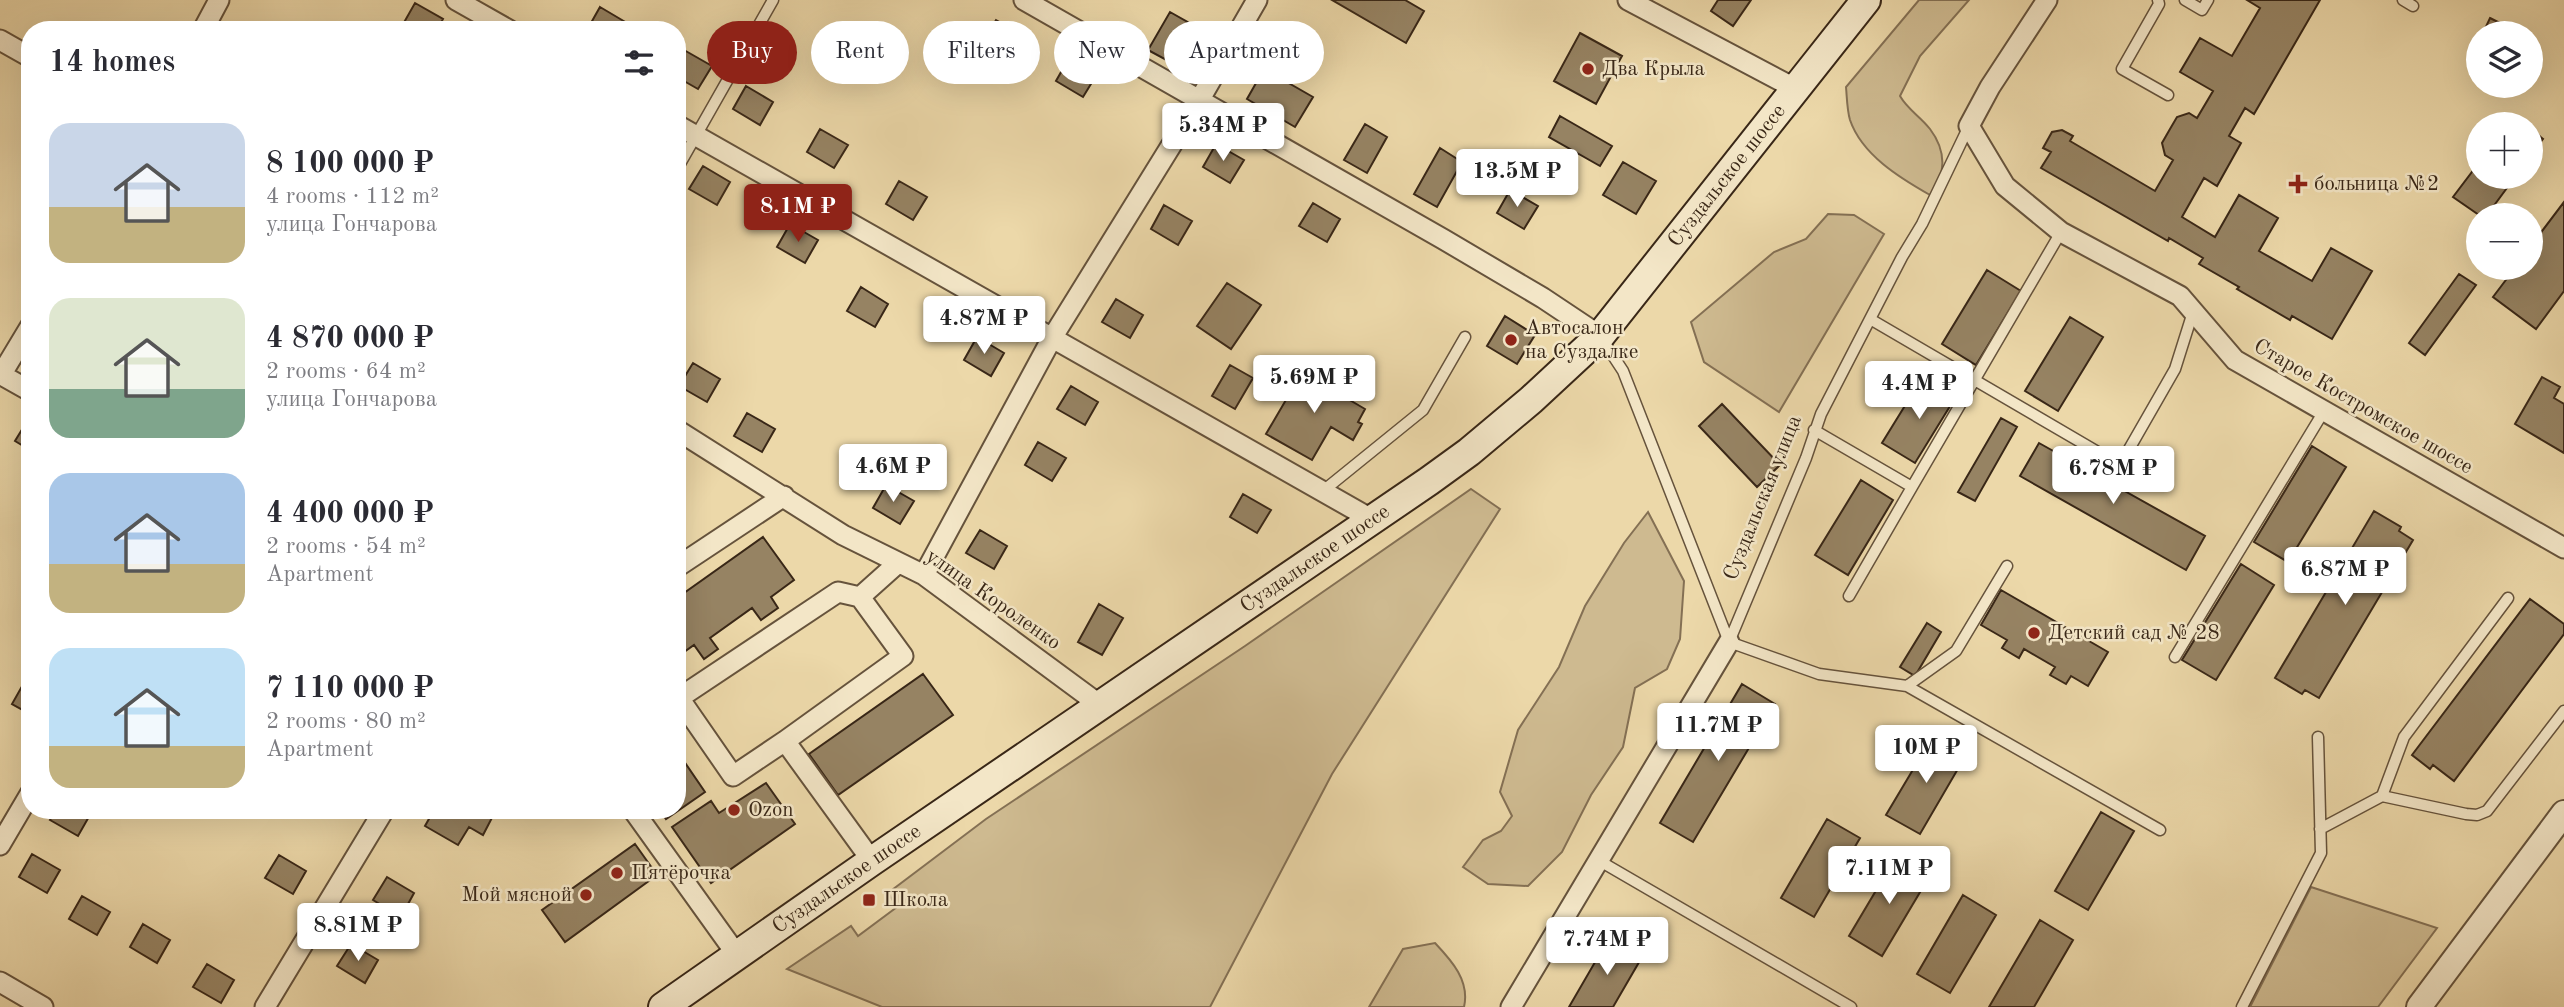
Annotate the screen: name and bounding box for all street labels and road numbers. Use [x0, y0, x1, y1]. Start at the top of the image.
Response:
street label: Суздальское шоссе [1664, 100, 1790, 251]
street label: Старое Костромское шоссе [2250, 336, 2476, 478]
street label: Суздальская улица [1720, 413, 1806, 583]
street label: Суздальское шоссе [1236, 501, 1393, 617]
street label: улица Короленко [922, 546, 1064, 654]
street label: Суздальское шоссе [769, 820, 925, 938]

